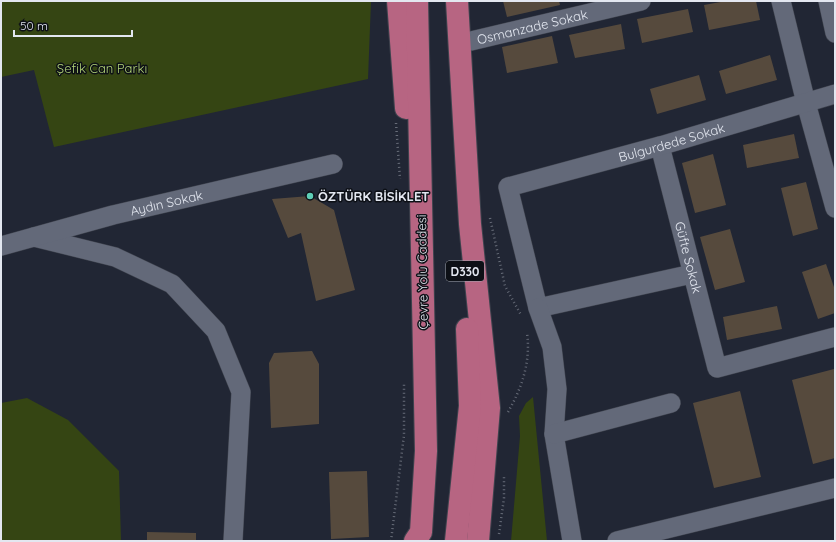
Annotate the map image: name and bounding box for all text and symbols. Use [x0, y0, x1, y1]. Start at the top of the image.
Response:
street label: Osmanzade Sokak [475, 6, 589, 47]
scale bar [14, 12, 132, 38]
text: 50 m [20, 18, 48, 33]
park label: Şefik Can Parkı [57, 60, 147, 76]
street label: Bulgurdede Sokak [617, 119, 727, 165]
street label: Aydın Sokak [128, 186, 204, 219]
place label: ÖZTÜRK BİSİKLET [318, 188, 430, 204]
marker: ÖZTÜRK BİSİKLET [305, 191, 315, 201]
street label: Çevre Yolu Caddesi [413, 214, 431, 330]
street label: Güfte Sokak [672, 220, 705, 295]
road number: D330 [446, 261, 484, 281]

